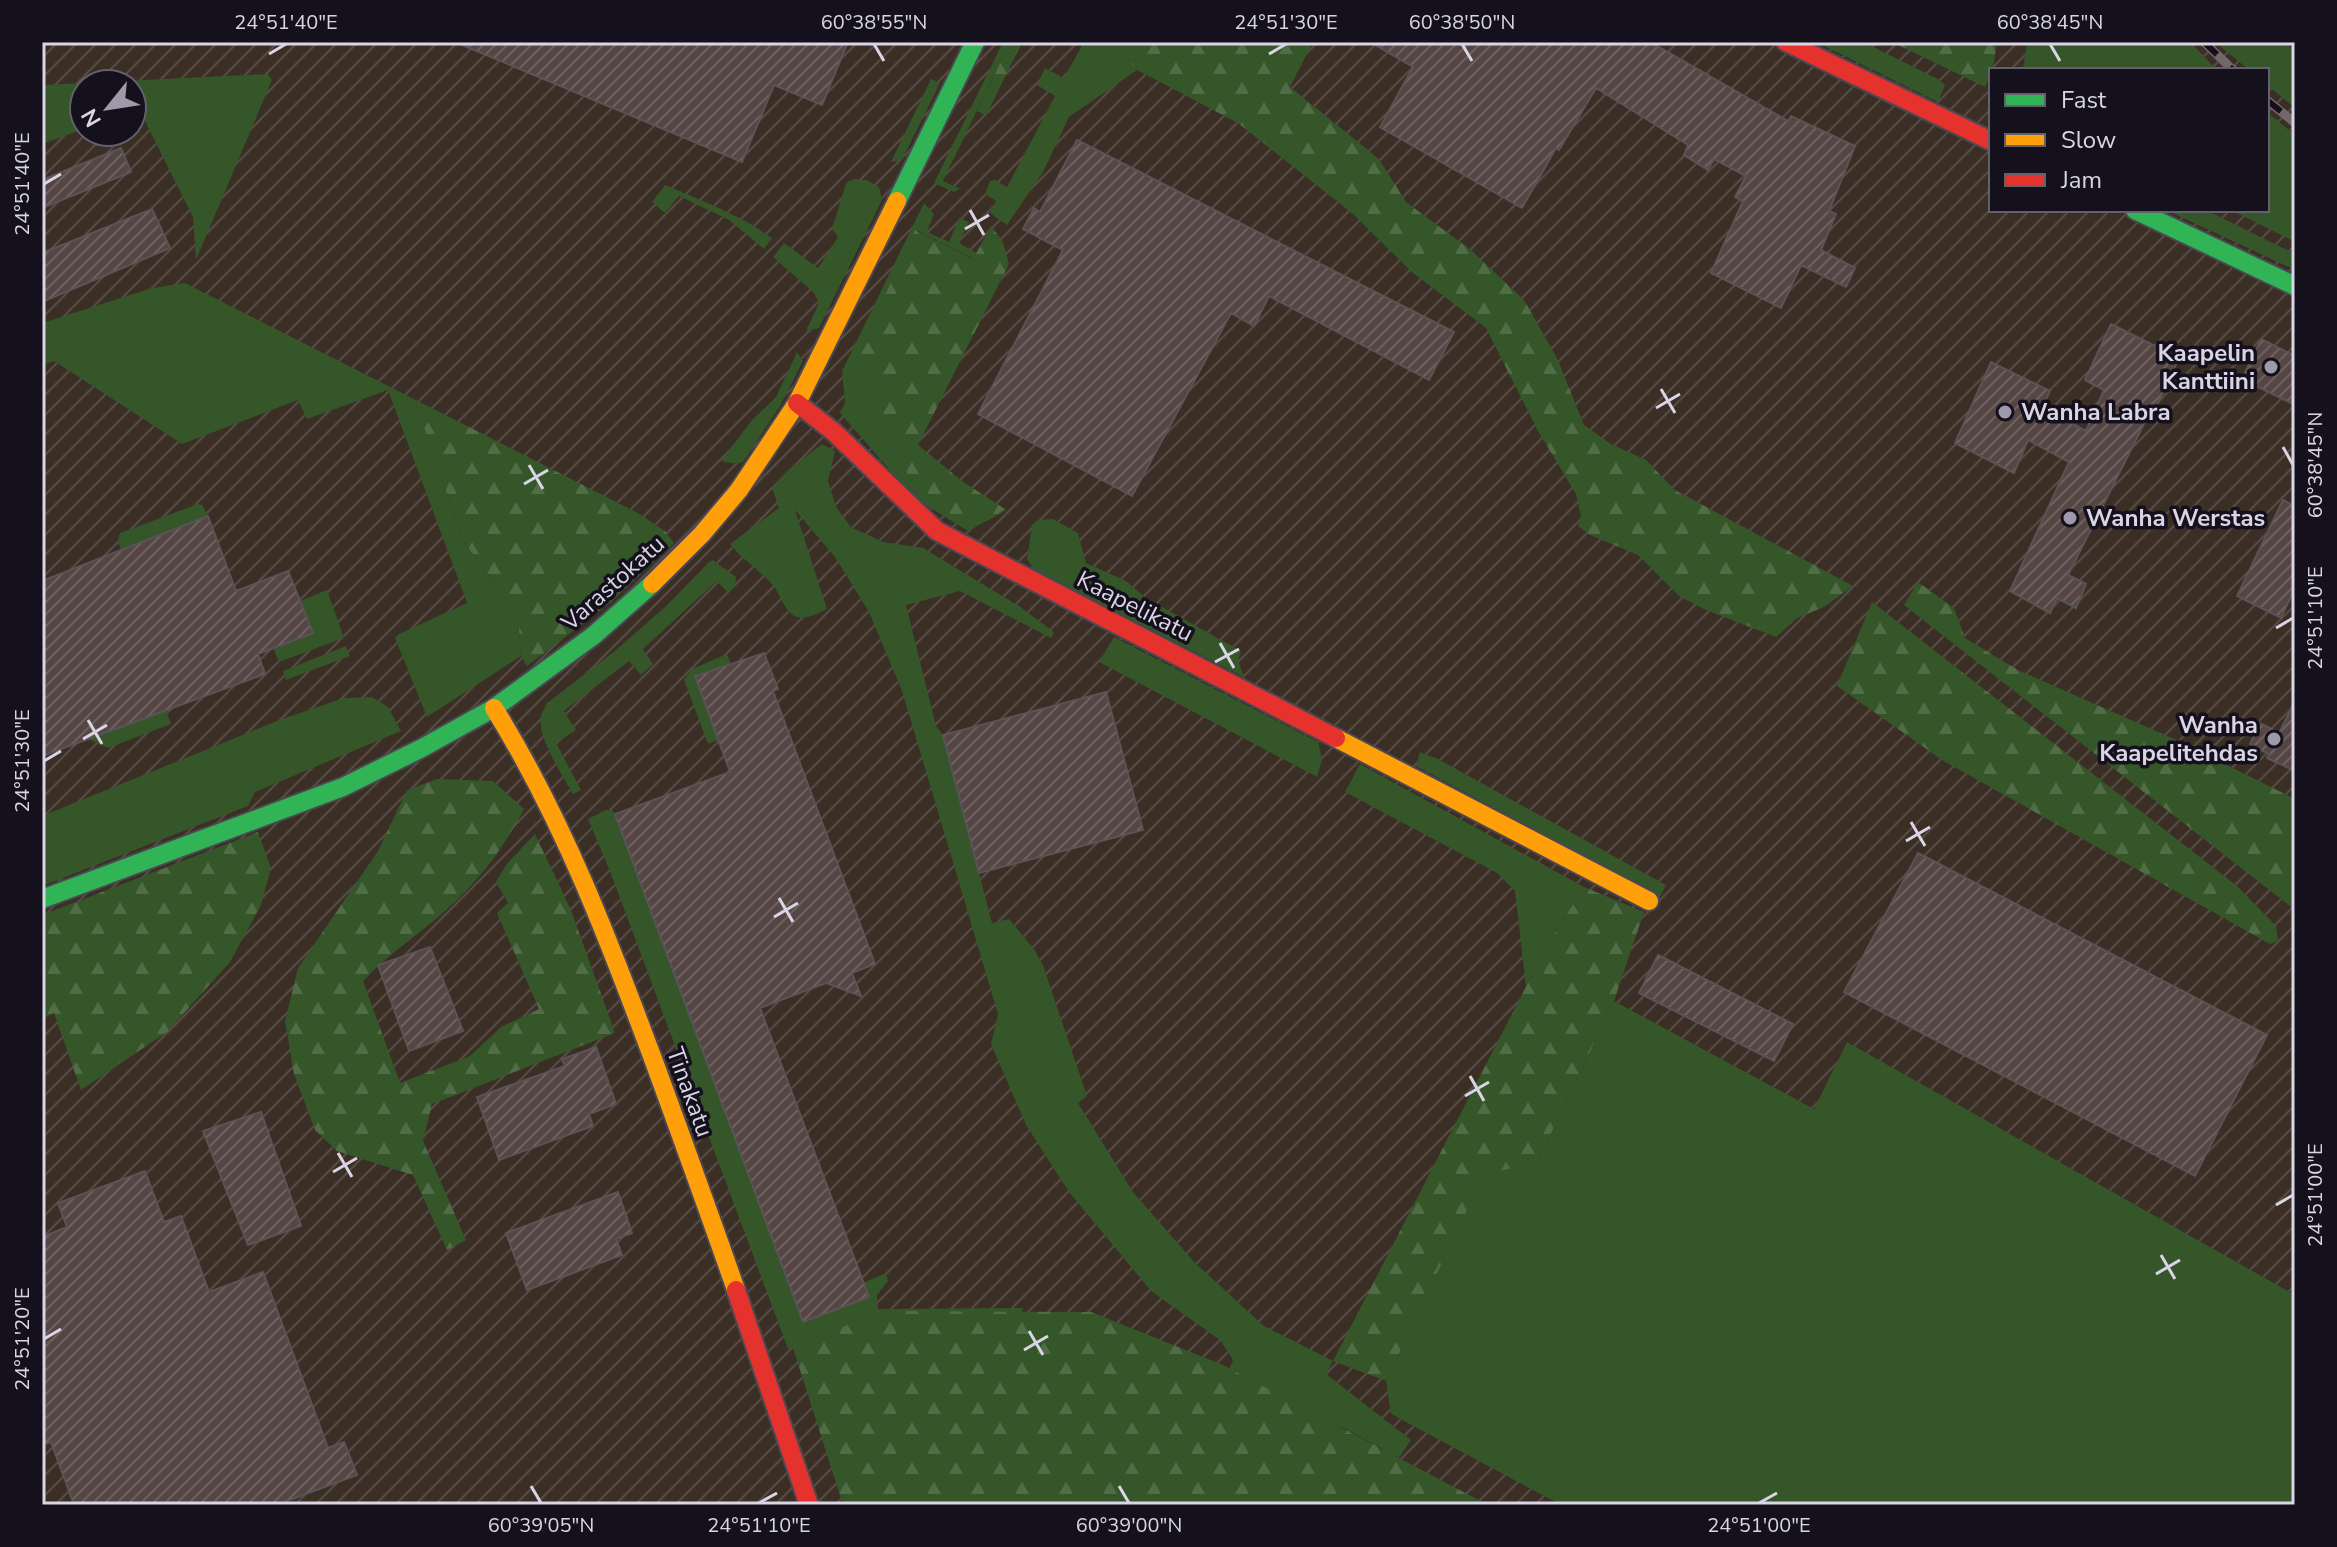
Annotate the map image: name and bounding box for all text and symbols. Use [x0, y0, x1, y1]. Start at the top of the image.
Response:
text: 24°51'40"E [234, 9, 338, 36]
text: 60°38'55"N [821, 9, 927, 36]
text: 24°51'30"E [1234, 9, 1338, 36]
text: 60°38'50"N [1409, 9, 1515, 36]
text: 60°38'45"N [1997, 9, 2103, 36]
north arrow [68, 68, 148, 148]
legend [1989, 68, 2269, 212]
text: Fast [2061, 84, 2107, 116]
text: N [74, 103, 109, 132]
text: Slow [2061, 124, 2116, 156]
text: 24°51'40"E [9, 132, 36, 236]
text: Jam [2060, 164, 2102, 196]
place label: Kaapelin Kanttiini [2158, 337, 2255, 397]
marker: Kaapelin Kanttiini [2262, 358, 2280, 376]
place label: Wanha Labra [2021, 396, 2171, 428]
marker: Wanha Labra [1996, 403, 2014, 421]
text: 60°38'45"N [2302, 412, 2329, 518]
place label: Wanha Werstas [2086, 502, 2265, 534]
marker: Wanha Werstas [2061, 509, 2079, 527]
street label: Varastokatu [554, 528, 671, 639]
street label: Kaapelikatu [1071, 563, 1199, 649]
text: 24°51'10"E [2302, 566, 2329, 670]
text: 24°51'30"E [9, 709, 36, 813]
place label: Wanha Kaapelitehdas [2099, 709, 2258, 769]
marker: Wanha Kaapelitehdas [2265, 730, 2283, 748]
street label: Tinakatu [659, 1043, 721, 1141]
text: 24°51'00"E [2302, 1143, 2329, 1247]
text: 24°51'20"E [9, 1287, 36, 1391]
text: 60°39'05"N [488, 1512, 594, 1539]
text: 24°51'10"E [707, 1512, 811, 1539]
text: 60°39'00"N [1076, 1512, 1182, 1539]
text: 24°51'00"E [1707, 1512, 1811, 1539]

